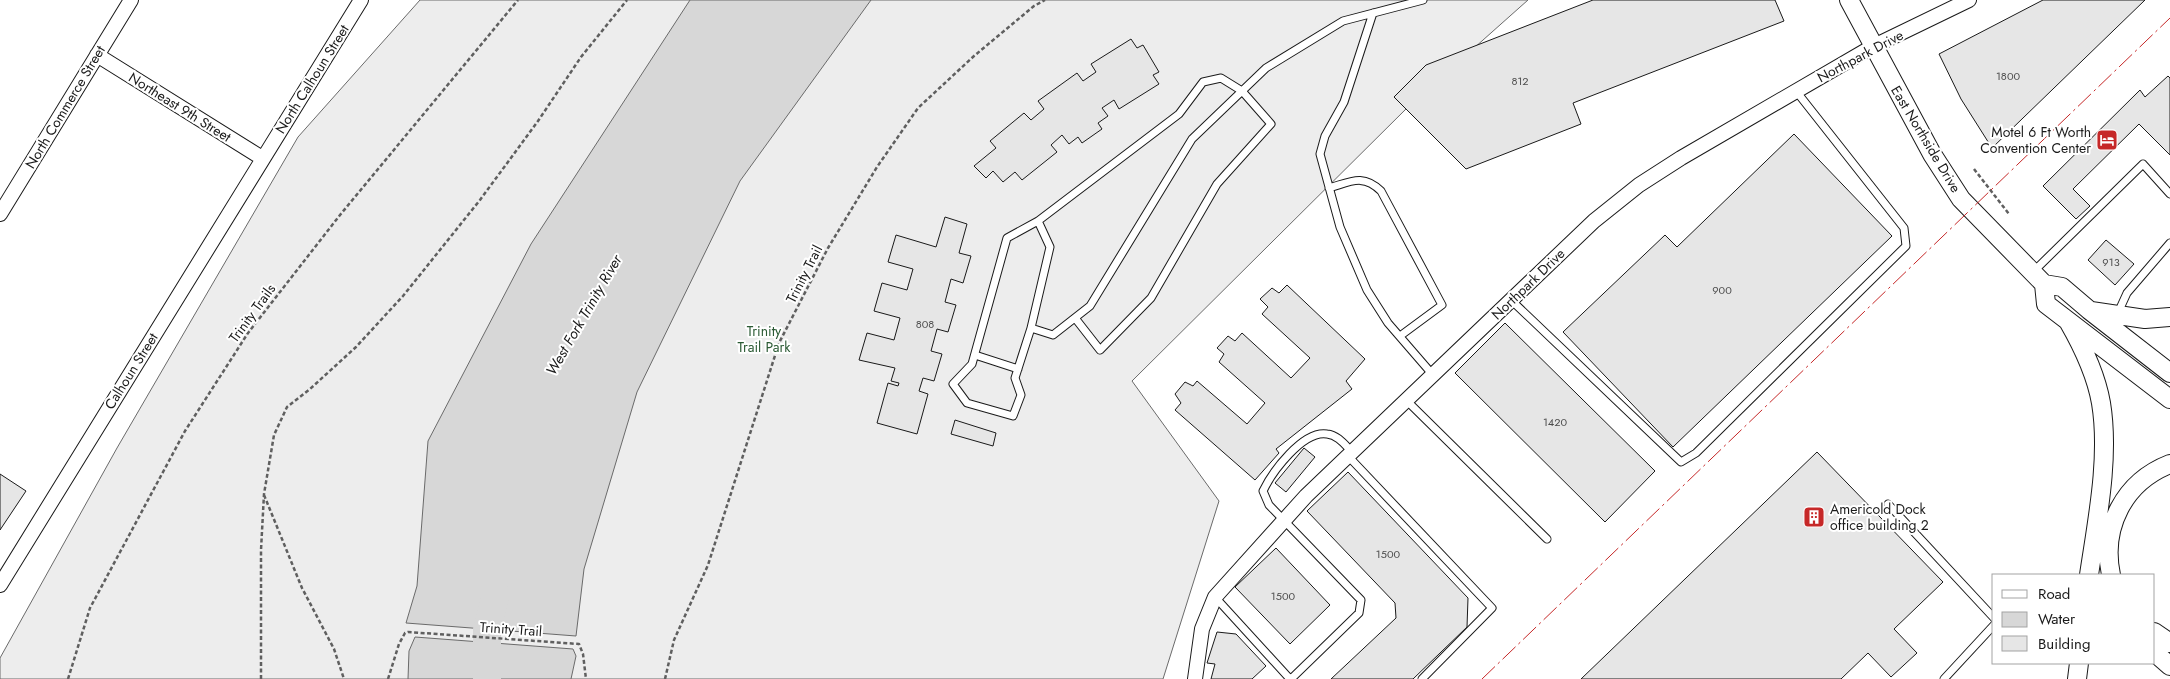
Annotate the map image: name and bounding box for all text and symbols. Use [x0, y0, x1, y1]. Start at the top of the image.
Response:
street label: North Calhoun Street [270, 20, 354, 137]
street label: Northpark Drive [1813, 25, 1907, 87]
street label: North Commerce Street [20, 41, 110, 172]
street label: Northeast 9th Street [125, 67, 236, 147]
house number: 1800 [1996, 68, 2020, 84]
house number: 812 [1511, 73, 1529, 89]
street label: East Northside Drive [1886, 82, 1966, 196]
place label: Motel 6 Ft Worth Convention Center [1980, 122, 2091, 158]
hotel icon: Motel 6 Ft Worth Convention Center [2095, 128, 2119, 152]
street label: Trinity Trail [781, 242, 827, 306]
street label: Northpark Drive [1487, 244, 1569, 324]
water label: West Fork Trinity River [540, 250, 628, 379]
house number: 913 [2102, 254, 2120, 270]
street label: Trinity Trails [224, 279, 280, 346]
house number: 900 [1712, 282, 1732, 298]
house number: 808 [916, 316, 934, 332]
park label: Trinity Trail Park [738, 321, 791, 357]
street label: Calhoun Street [100, 328, 163, 413]
house number: 1420 [1543, 414, 1568, 430]
place label: Americold Dock office building 2 [1830, 499, 1929, 535]
building icon: Americold Dock office building 2 [1802, 505, 1826, 529]
house number: 1500 [1376, 546, 1401, 562]
legend [1992, 574, 2155, 664]
text: Road [2038, 583, 2070, 605]
house number: 1500 [1271, 588, 1296, 604]
text: Water [2038, 608, 2076, 630]
street label: Trinity Trail [479, 617, 543, 641]
text: Building [2038, 633, 2090, 655]

